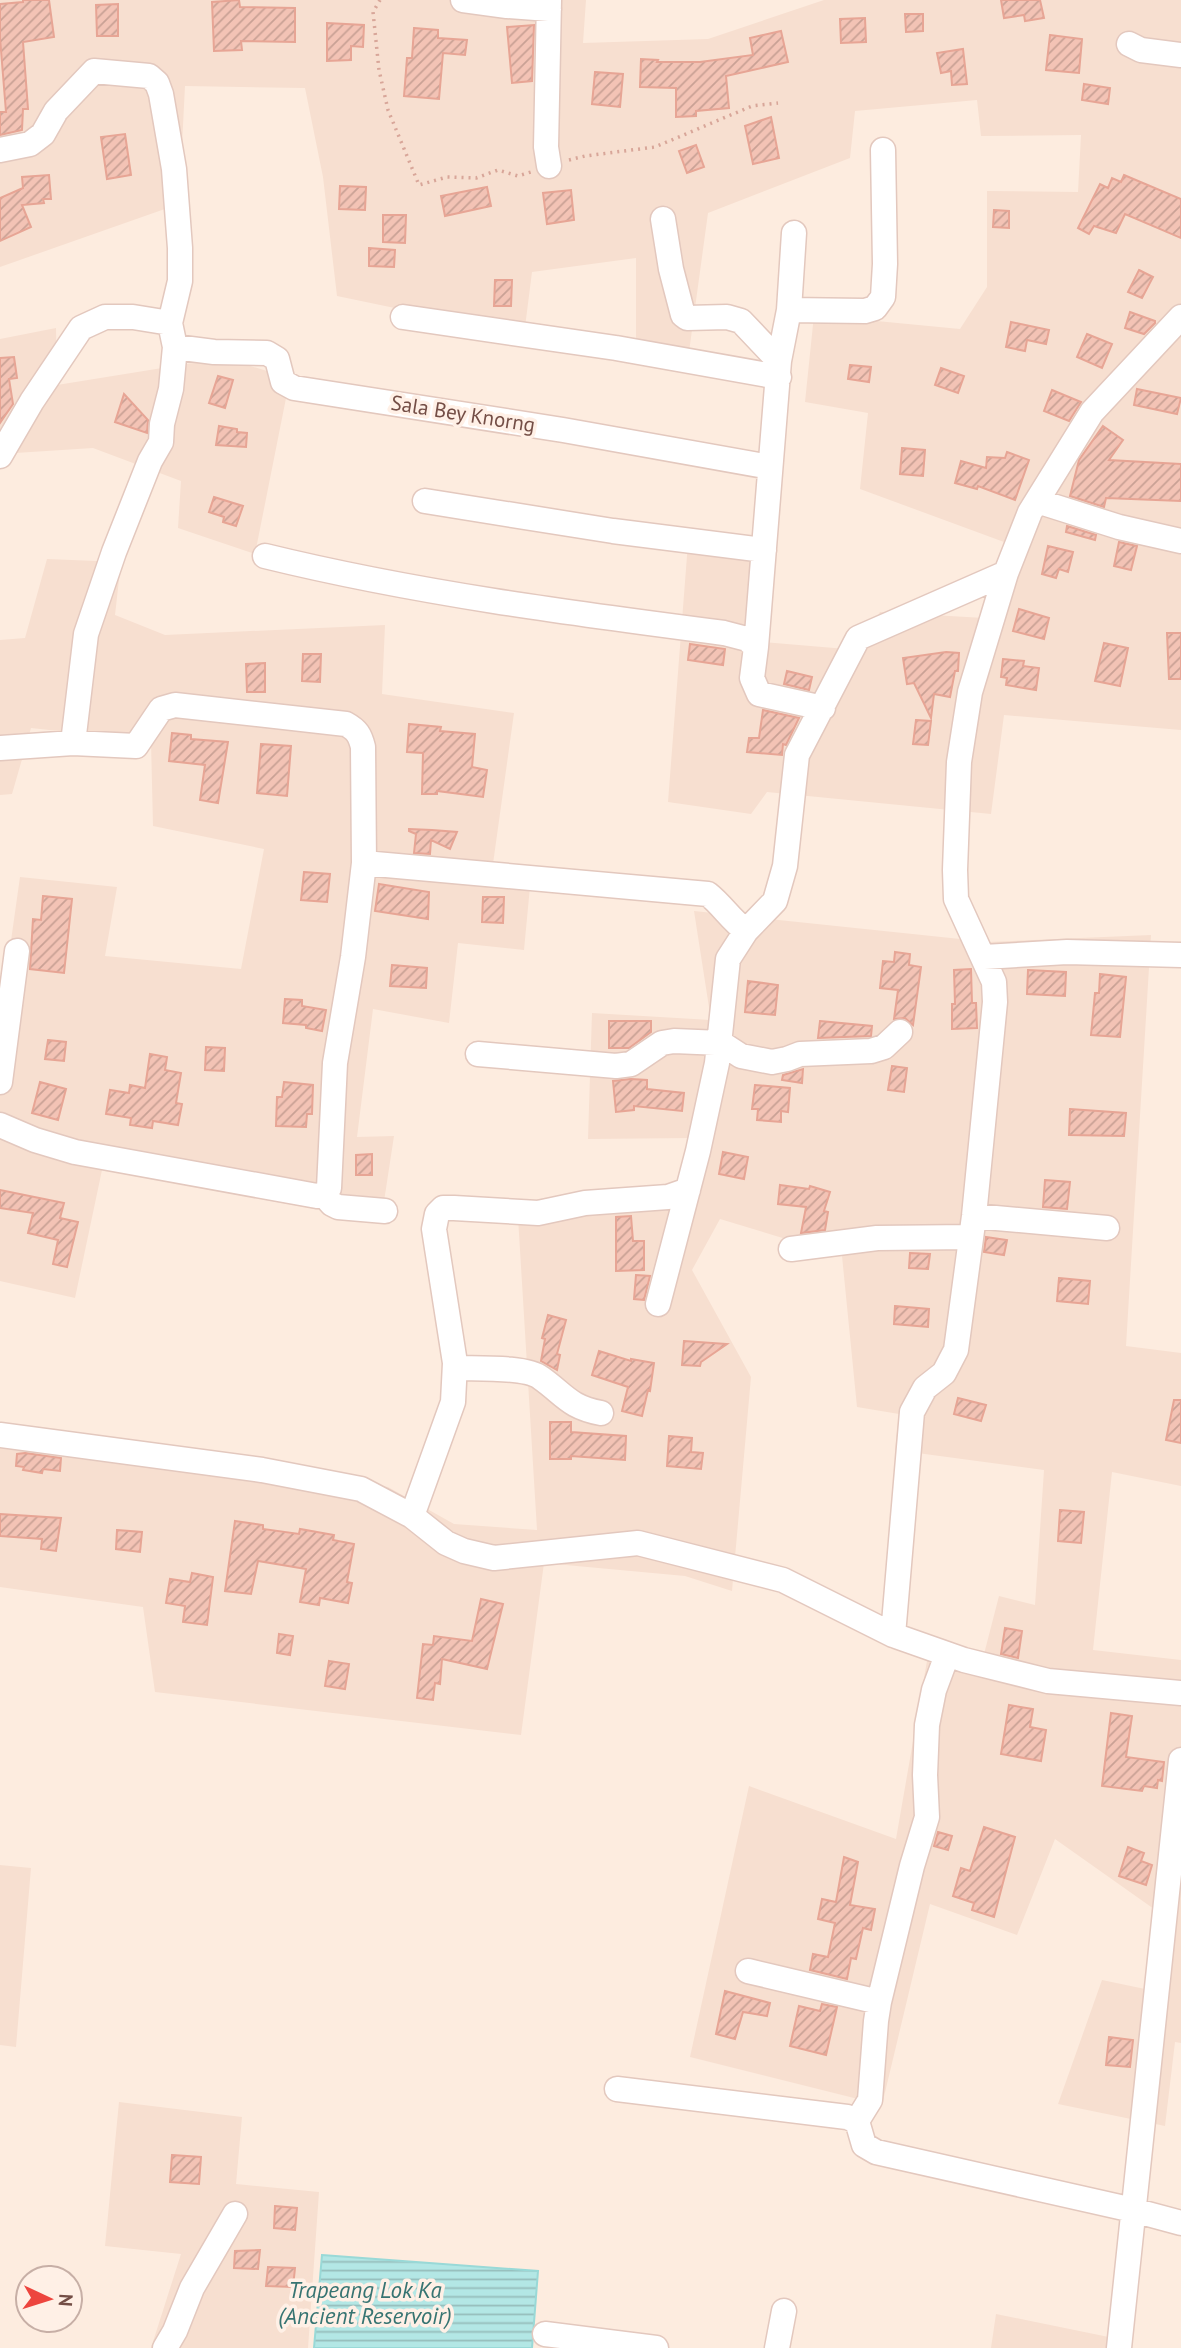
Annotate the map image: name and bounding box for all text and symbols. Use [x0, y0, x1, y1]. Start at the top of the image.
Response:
street label: Sala Bey Knorng [389, 389, 537, 438]
north arrow [14, 2264, 84, 2334]
water label: Trapeang Lok Ka (Ancient Reservoir) [278, 2275, 452, 2330]
text: N [54, 2293, 78, 2307]

